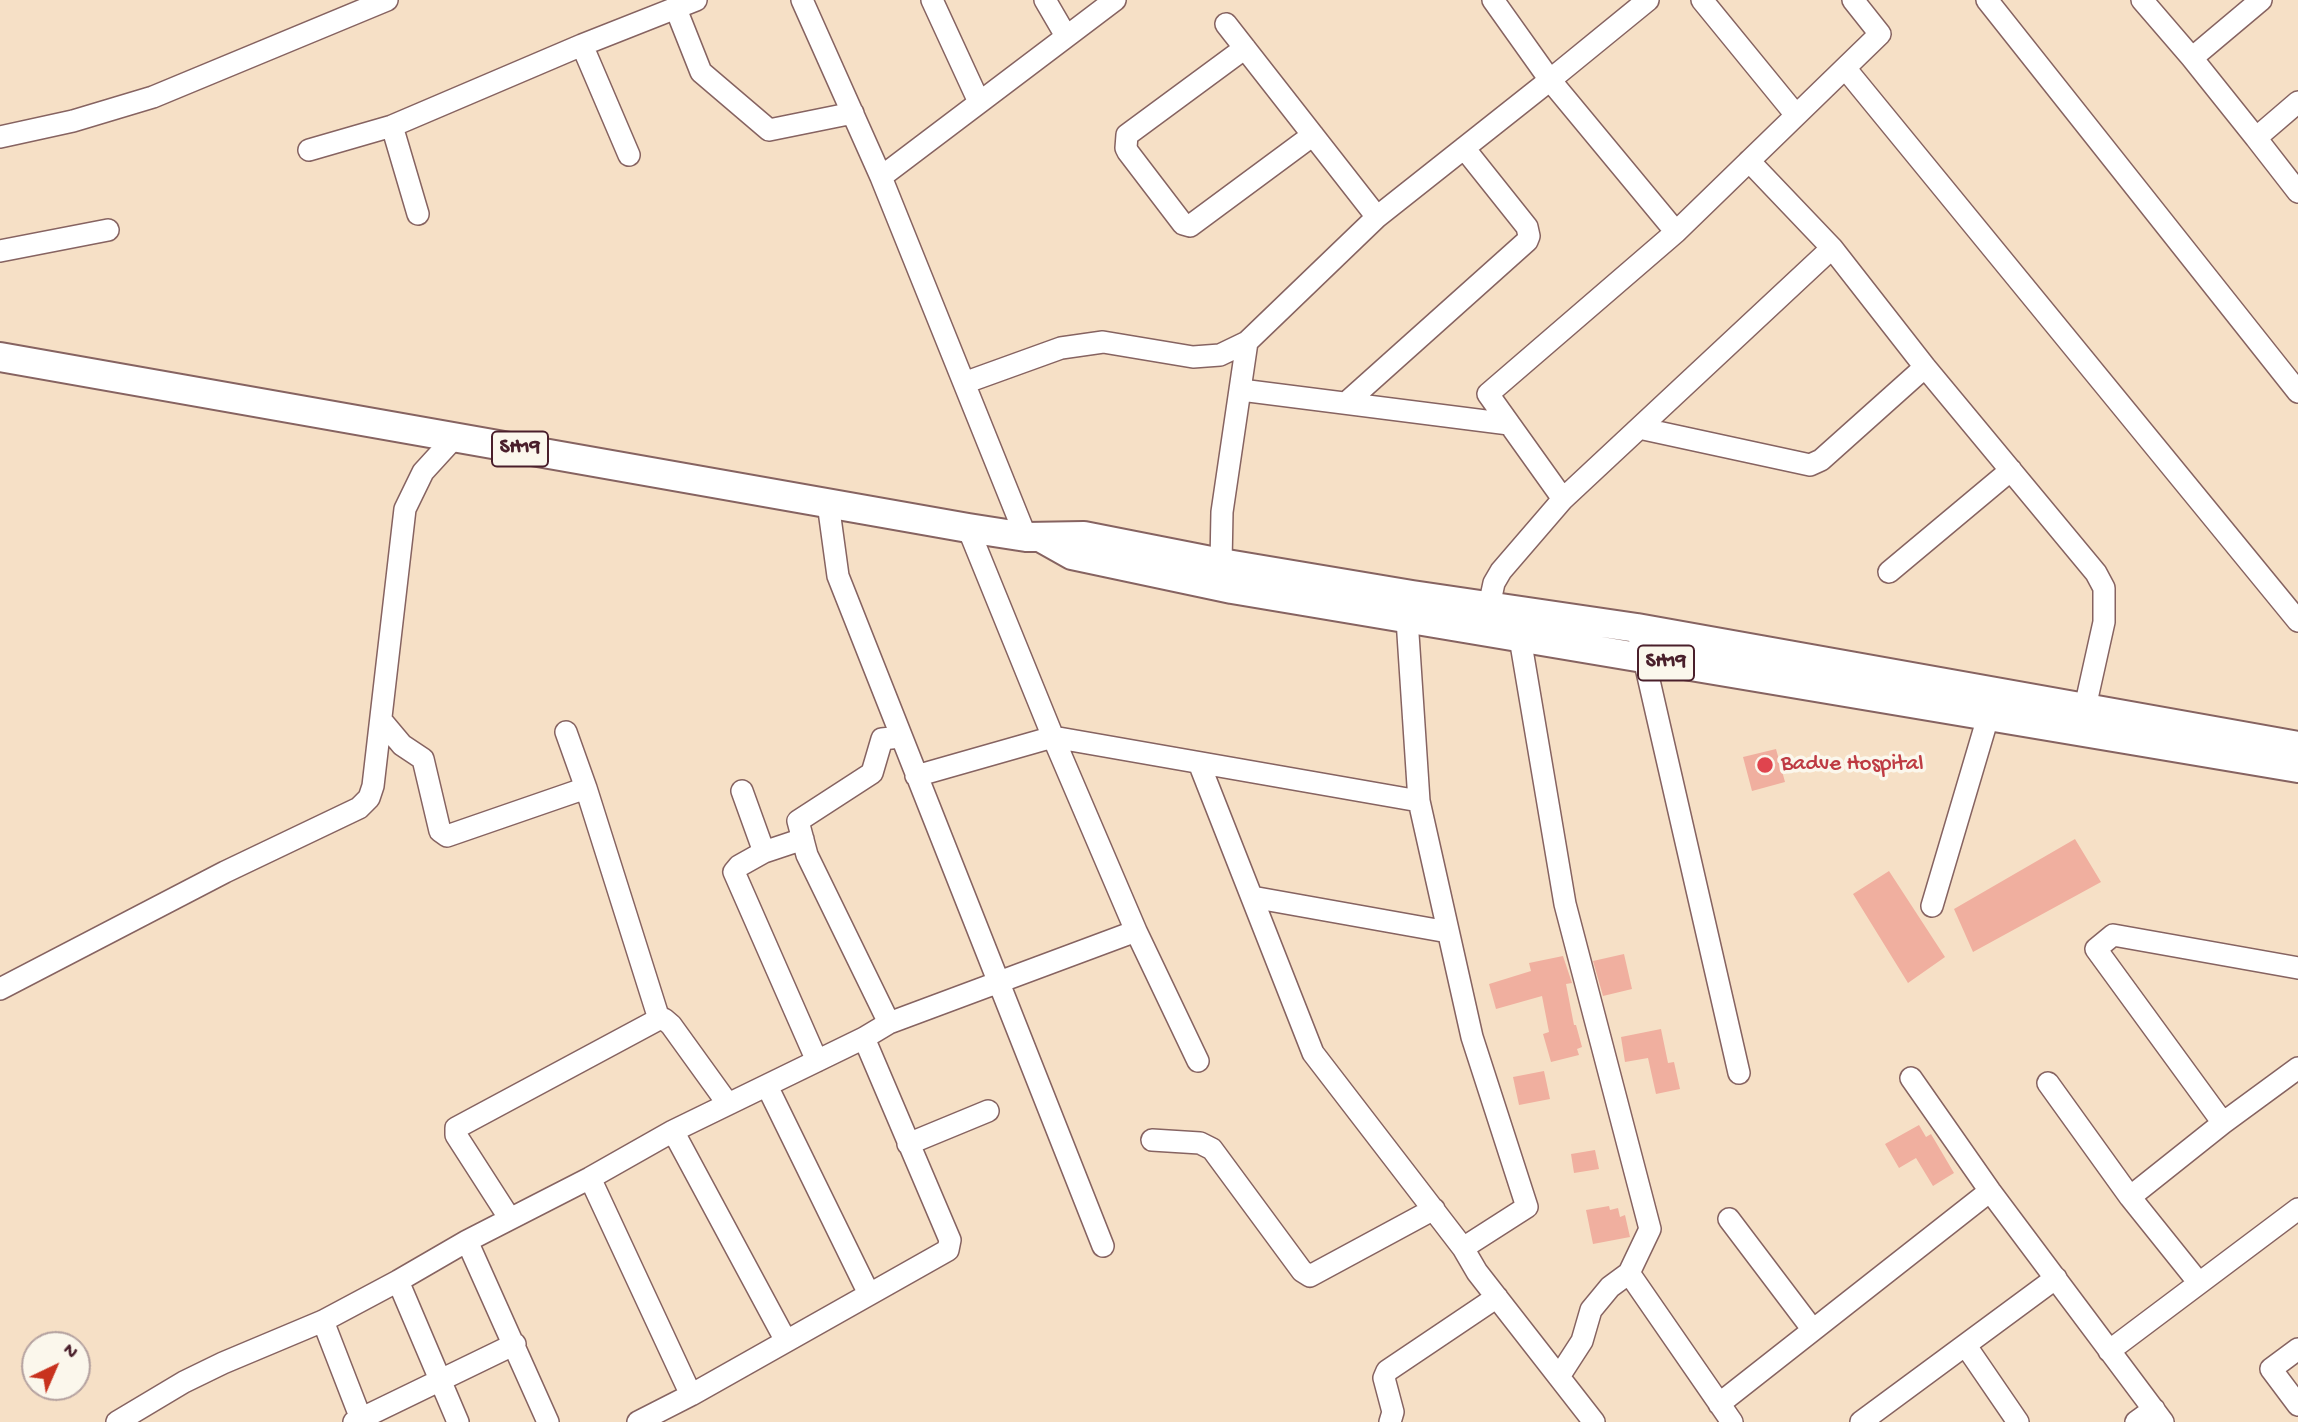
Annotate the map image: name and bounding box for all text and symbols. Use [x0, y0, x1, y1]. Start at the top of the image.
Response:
road number: SH19 [492, 432, 548, 466]
road number: SH19 [1638, 646, 1694, 680]
place label: Badve Hospital [1781, 751, 1924, 779]
marker: Badve Hospital [1755, 755, 1775, 775]
north arrow [21, 1331, 91, 1401]
text: N [57, 1339, 82, 1365]

